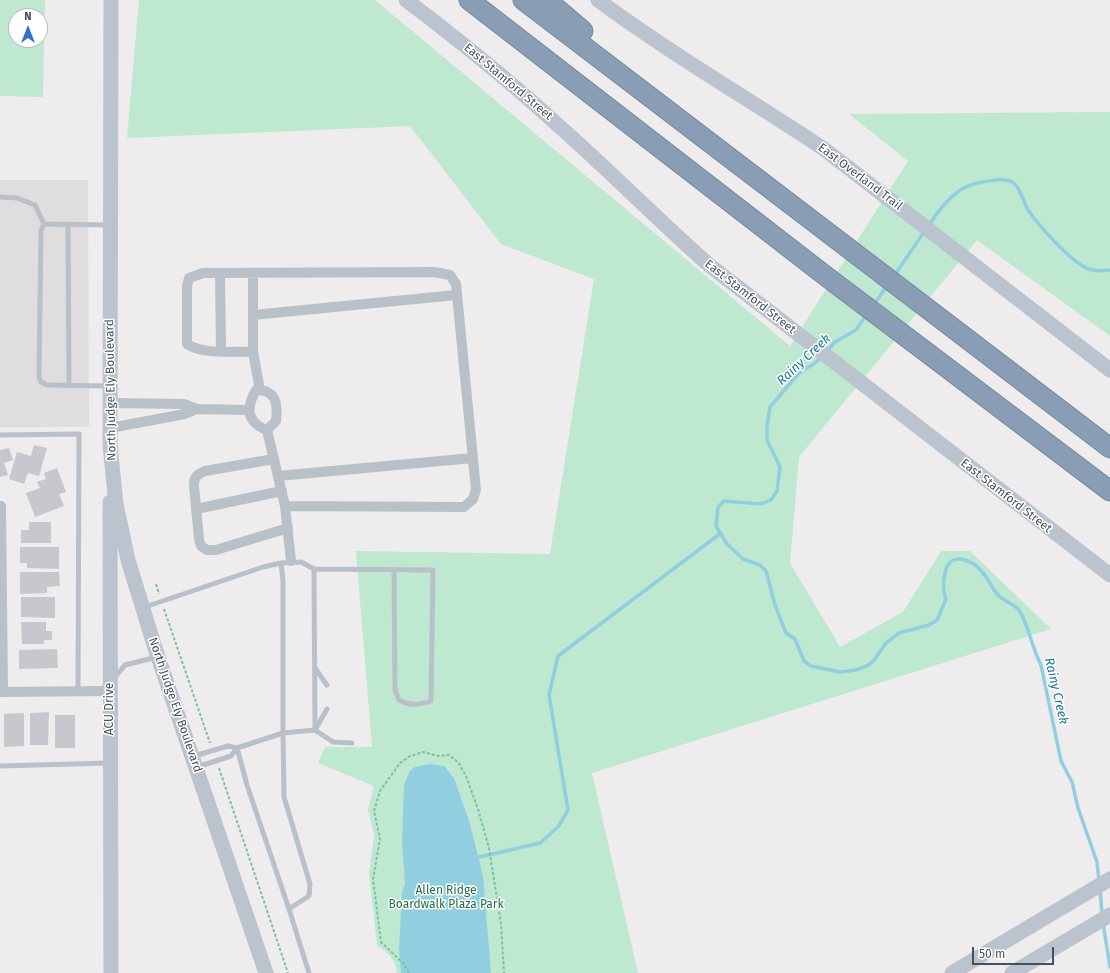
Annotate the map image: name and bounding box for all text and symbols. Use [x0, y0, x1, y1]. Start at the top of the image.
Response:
north arrow [8, 8, 48, 48]
text: N [24, 10, 32, 23]
street label: East Stamford Street [461, 41, 555, 123]
street label: East Overland Trail [815, 141, 905, 213]
street label: East Stamford Street [702, 257, 798, 337]
street label: North Judge Ely Boulevard [103, 319, 119, 461]
water label: Rainy Creek [774, 331, 834, 389]
street label: East Stamford Street [958, 456, 1054, 536]
street label: North Judge Ely Boulevard [145, 636, 205, 774]
water label: Rainy Creek [1041, 656, 1071, 726]
street label: ACU Drive [103, 683, 117, 735]
park label: Allen Ridge Boardwalk Plaza Park [388, 884, 504, 912]
scale bar [974, 939, 1056, 965]
text: 50 m [979, 947, 1005, 961]

